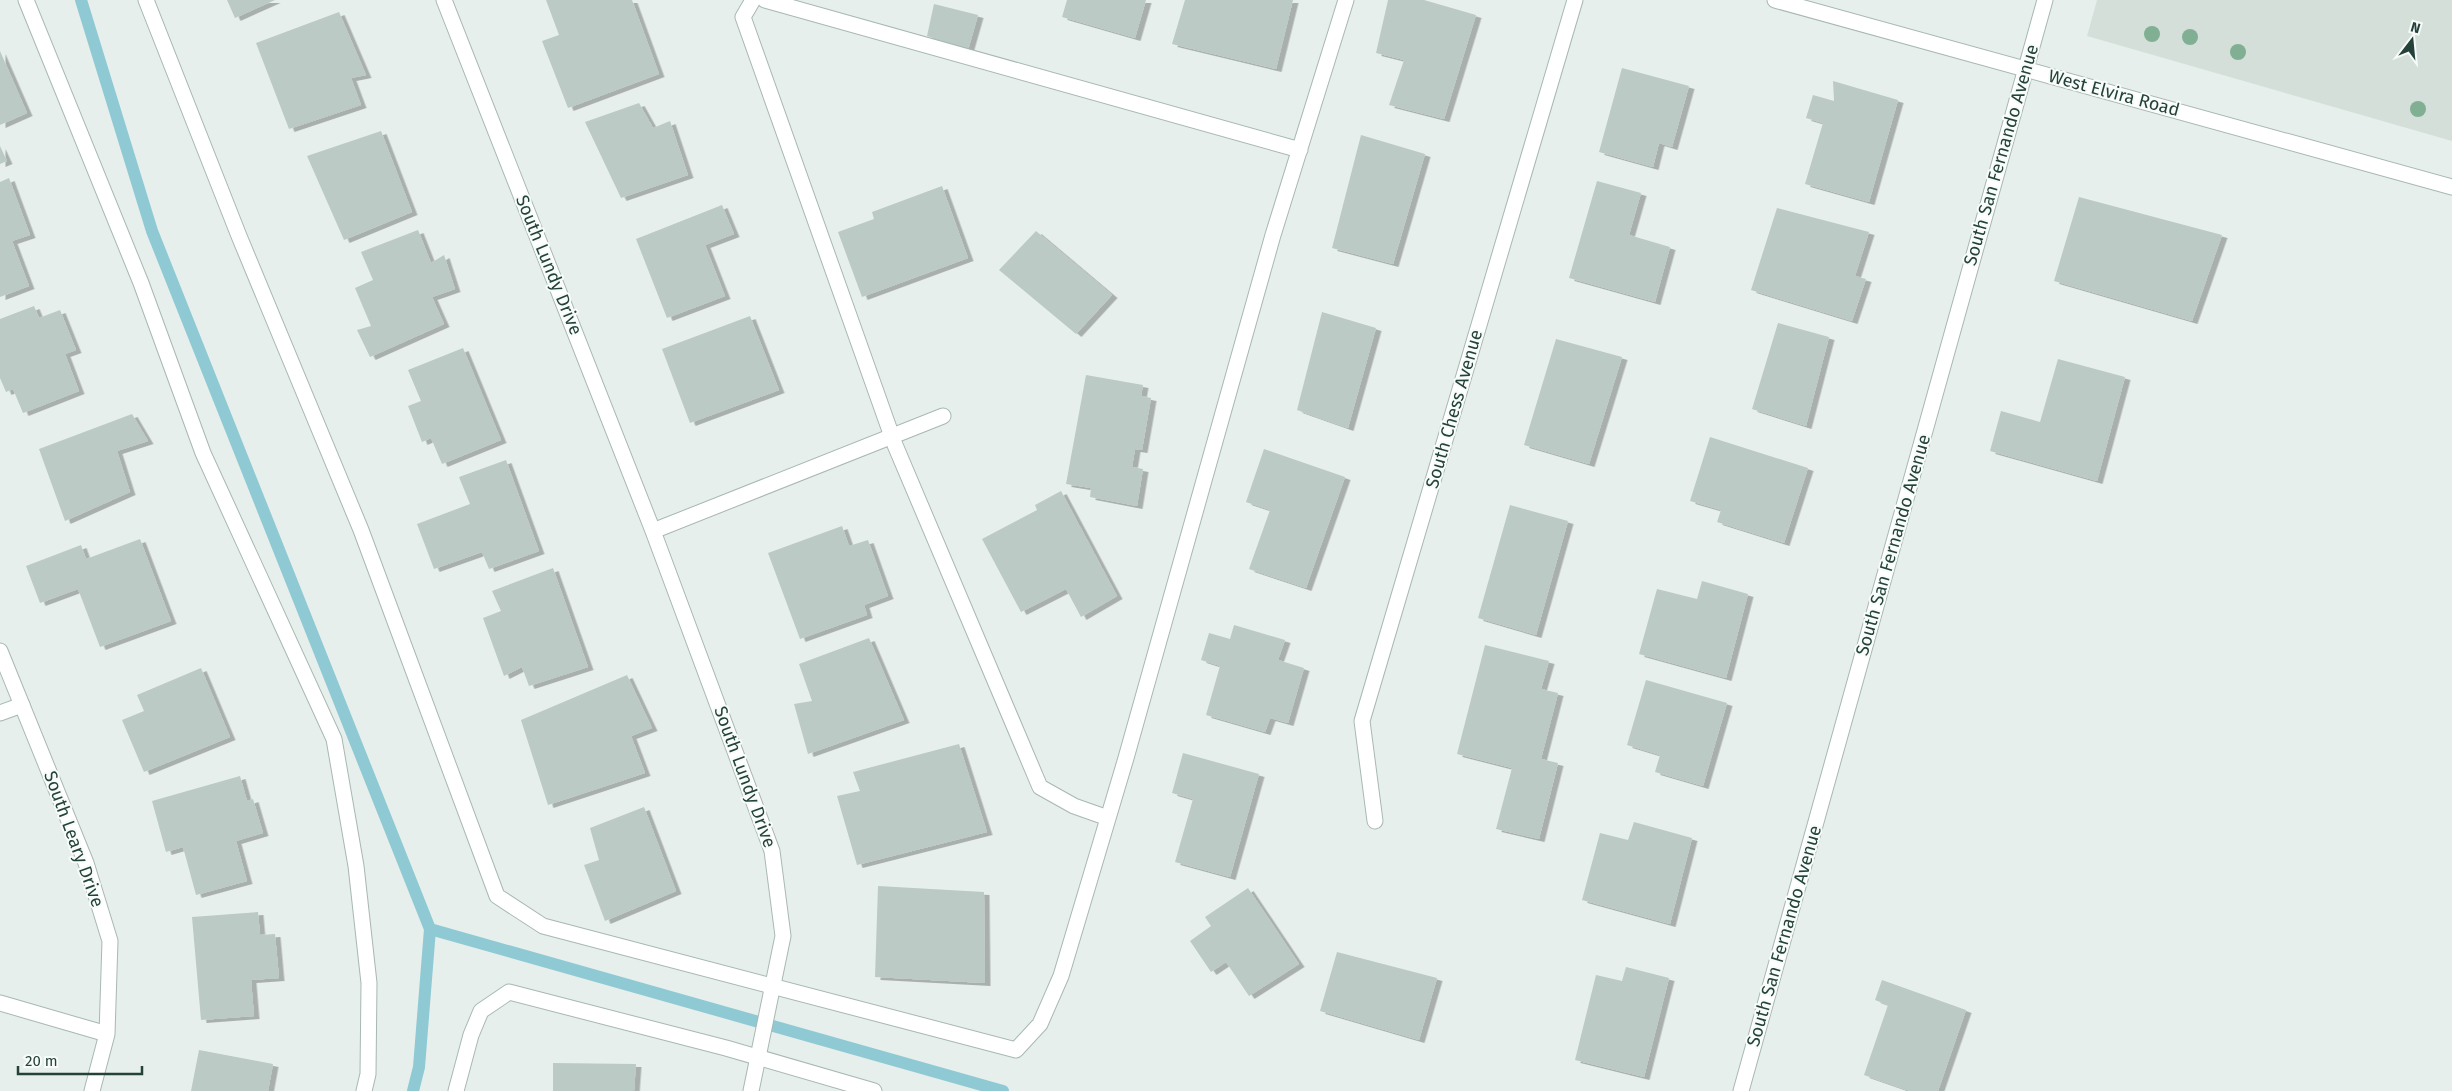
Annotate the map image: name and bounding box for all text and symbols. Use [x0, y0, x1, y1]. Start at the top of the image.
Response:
north arrow [2387, 15, 2437, 65]
text: N [2409, 19, 2422, 37]
street label: South San Fernando Avenue [1959, 42, 2043, 268]
street label: West Elvira Road [2046, 65, 2182, 121]
street label: South Lundy Drive [511, 192, 587, 338]
street label: South Chess Avenue [1421, 327, 1487, 491]
street label: South San Fernando Avenue [1851, 432, 1935, 658]
street label: South Lundy Drive [709, 703, 781, 851]
street label: South Leary Drive [39, 768, 109, 910]
street label: South San Fernando Avenue [1742, 823, 1826, 1049]
scale bar [18, 1044, 141, 1076]
text: 20 m [25, 1052, 58, 1070]

